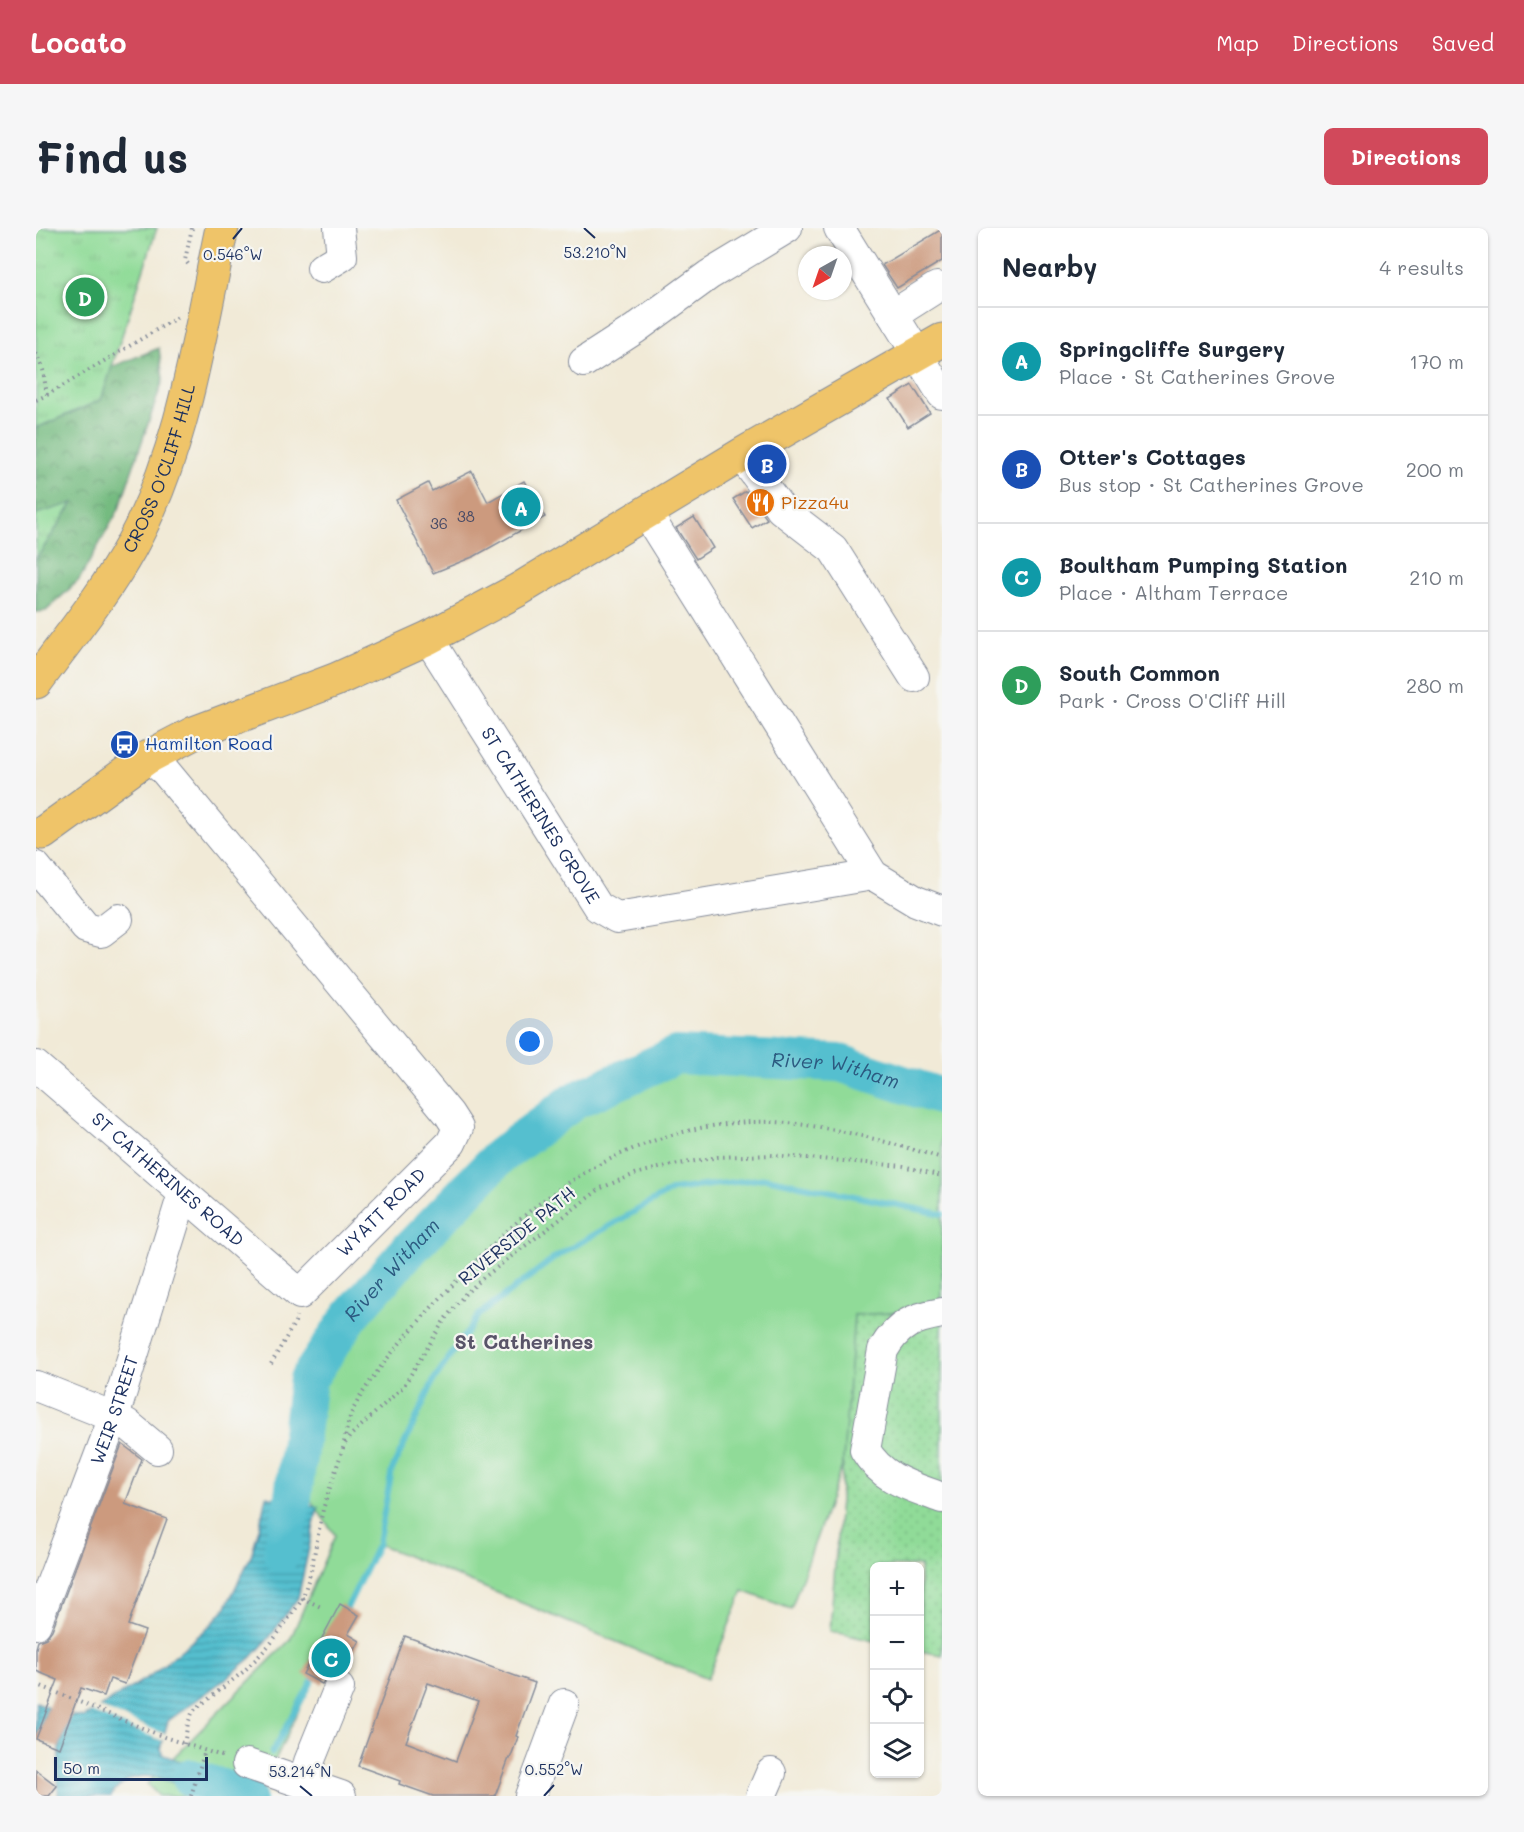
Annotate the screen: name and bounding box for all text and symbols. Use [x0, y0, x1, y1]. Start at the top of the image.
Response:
text: Locato [30, 24, 127, 60]
text: Map [1216, 29, 1259, 56]
text: Directions [1292, 29, 1399, 56]
text: Saved [1432, 29, 1494, 56]
button: Directions [1324, 128, 1488, 185]
text: Find us [36, 129, 188, 184]
text: 53.210°N [563, 242, 627, 262]
text: 0.546°W [203, 244, 263, 264]
north arrow [798, 246, 852, 300]
text: Nearby [1002, 250, 1097, 284]
text: 4 results [1379, 254, 1464, 280]
pin: D [65, 274, 104, 320]
text: Springcliffe Surgery [1059, 334, 1285, 363]
text: A [1015, 348, 1028, 374]
text: 170 m [1409, 348, 1464, 374]
text: Place · St Catherines Grove [1059, 363, 1335, 389]
street label: CROSS O'CLIFF HILL [117, 381, 200, 557]
pin: B [748, 442, 786, 486]
text: Otter's Cottages [1059, 442, 1246, 471]
text: B [1015, 456, 1028, 482]
text: 200 m [1406, 456, 1464, 482]
text: Bus stop · St Catherines Grove [1059, 471, 1364, 497]
pin: A [502, 484, 540, 530]
restaurant icon: Pizza4u [744, 487, 776, 519]
place label: Pizza4u [781, 490, 849, 514]
house number: 38 [457, 506, 475, 526]
house number: 36 [430, 513, 448, 533]
text: Boultham Pumping Station [1059, 550, 1347, 579]
text: C [1014, 564, 1029, 590]
text: 210 m [1409, 564, 1464, 590]
text: Place · Altham Terrace [1059, 579, 1288, 605]
text: South Common [1059, 658, 1220, 687]
text: D [1014, 672, 1029, 698]
text: 280 m [1406, 672, 1464, 698]
text: Park · Cross O'Cliff Hill [1059, 687, 1286, 713]
street label: ST CATHERINES GROVE [476, 722, 606, 908]
bus stop icon: Hamilton Road [108, 728, 140, 760]
place label: Hamilton Road [145, 731, 273, 755]
your location [515, 1027, 544, 1056]
water label: River Witham [771, 1046, 903, 1094]
street label: ST CATHERINES ROAD [87, 1106, 250, 1251]
street label: WYATT ROAD [331, 1162, 430, 1262]
street label: RIVERSIDE PATH [453, 1181, 580, 1290]
water label: River Witham [338, 1212, 445, 1326]
district label: St Catherines [455, 1328, 593, 1354]
street label: WEIR STREET [84, 1352, 143, 1468]
map controls [870, 1562, 924, 1778]
button: + [870, 1562, 924, 1616]
button: − [870, 1616, 924, 1670]
pin: C [312, 1636, 350, 1680]
button: locate [870, 1670, 924, 1724]
button: layers [870, 1724, 924, 1778]
scale bar [54, 1754, 208, 1782]
text: 50 m [63, 1757, 100, 1778]
text: 0.552°W [525, 1759, 583, 1779]
text: 53.214°N [269, 1761, 331, 1781]

